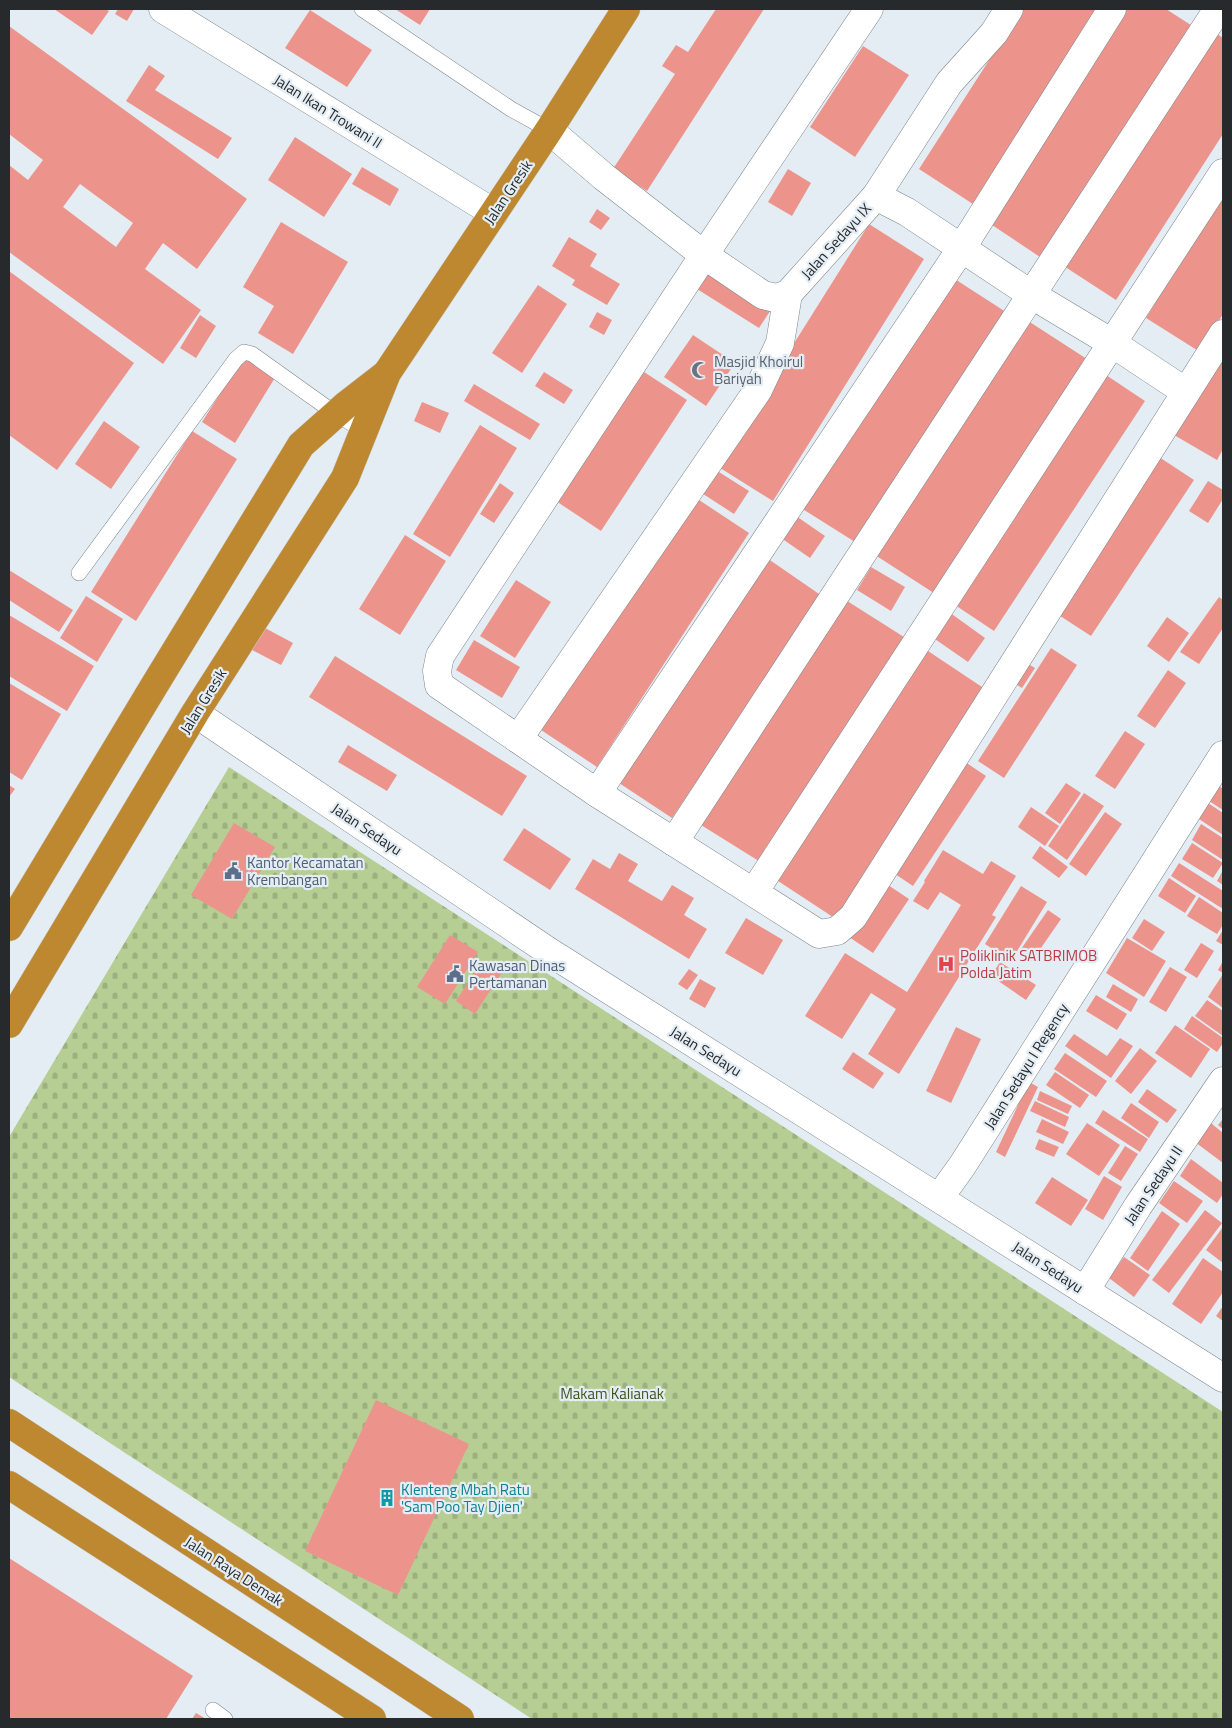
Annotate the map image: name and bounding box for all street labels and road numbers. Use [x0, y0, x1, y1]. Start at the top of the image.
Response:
street label: Jalan Ikan Trowani II [269, 68, 387, 154]
street label: Jalan Gresik [478, 155, 538, 229]
street label: Jalan Sedayu IX [795, 197, 877, 284]
street label: Jalan Gresik [174, 664, 232, 738]
street label: Jalan Sedayu [327, 797, 407, 861]
street label: Jalan Sedayu I Regency [978, 999, 1074, 1133]
street label: Jalan Sedayu [666, 1020, 746, 1082]
street label: Jalan Sedayu II [1118, 1141, 1188, 1229]
street label: Jalan Sedayu [1008, 1235, 1088, 1299]
street label: Jalan Raya Demak [180, 1531, 288, 1611]

